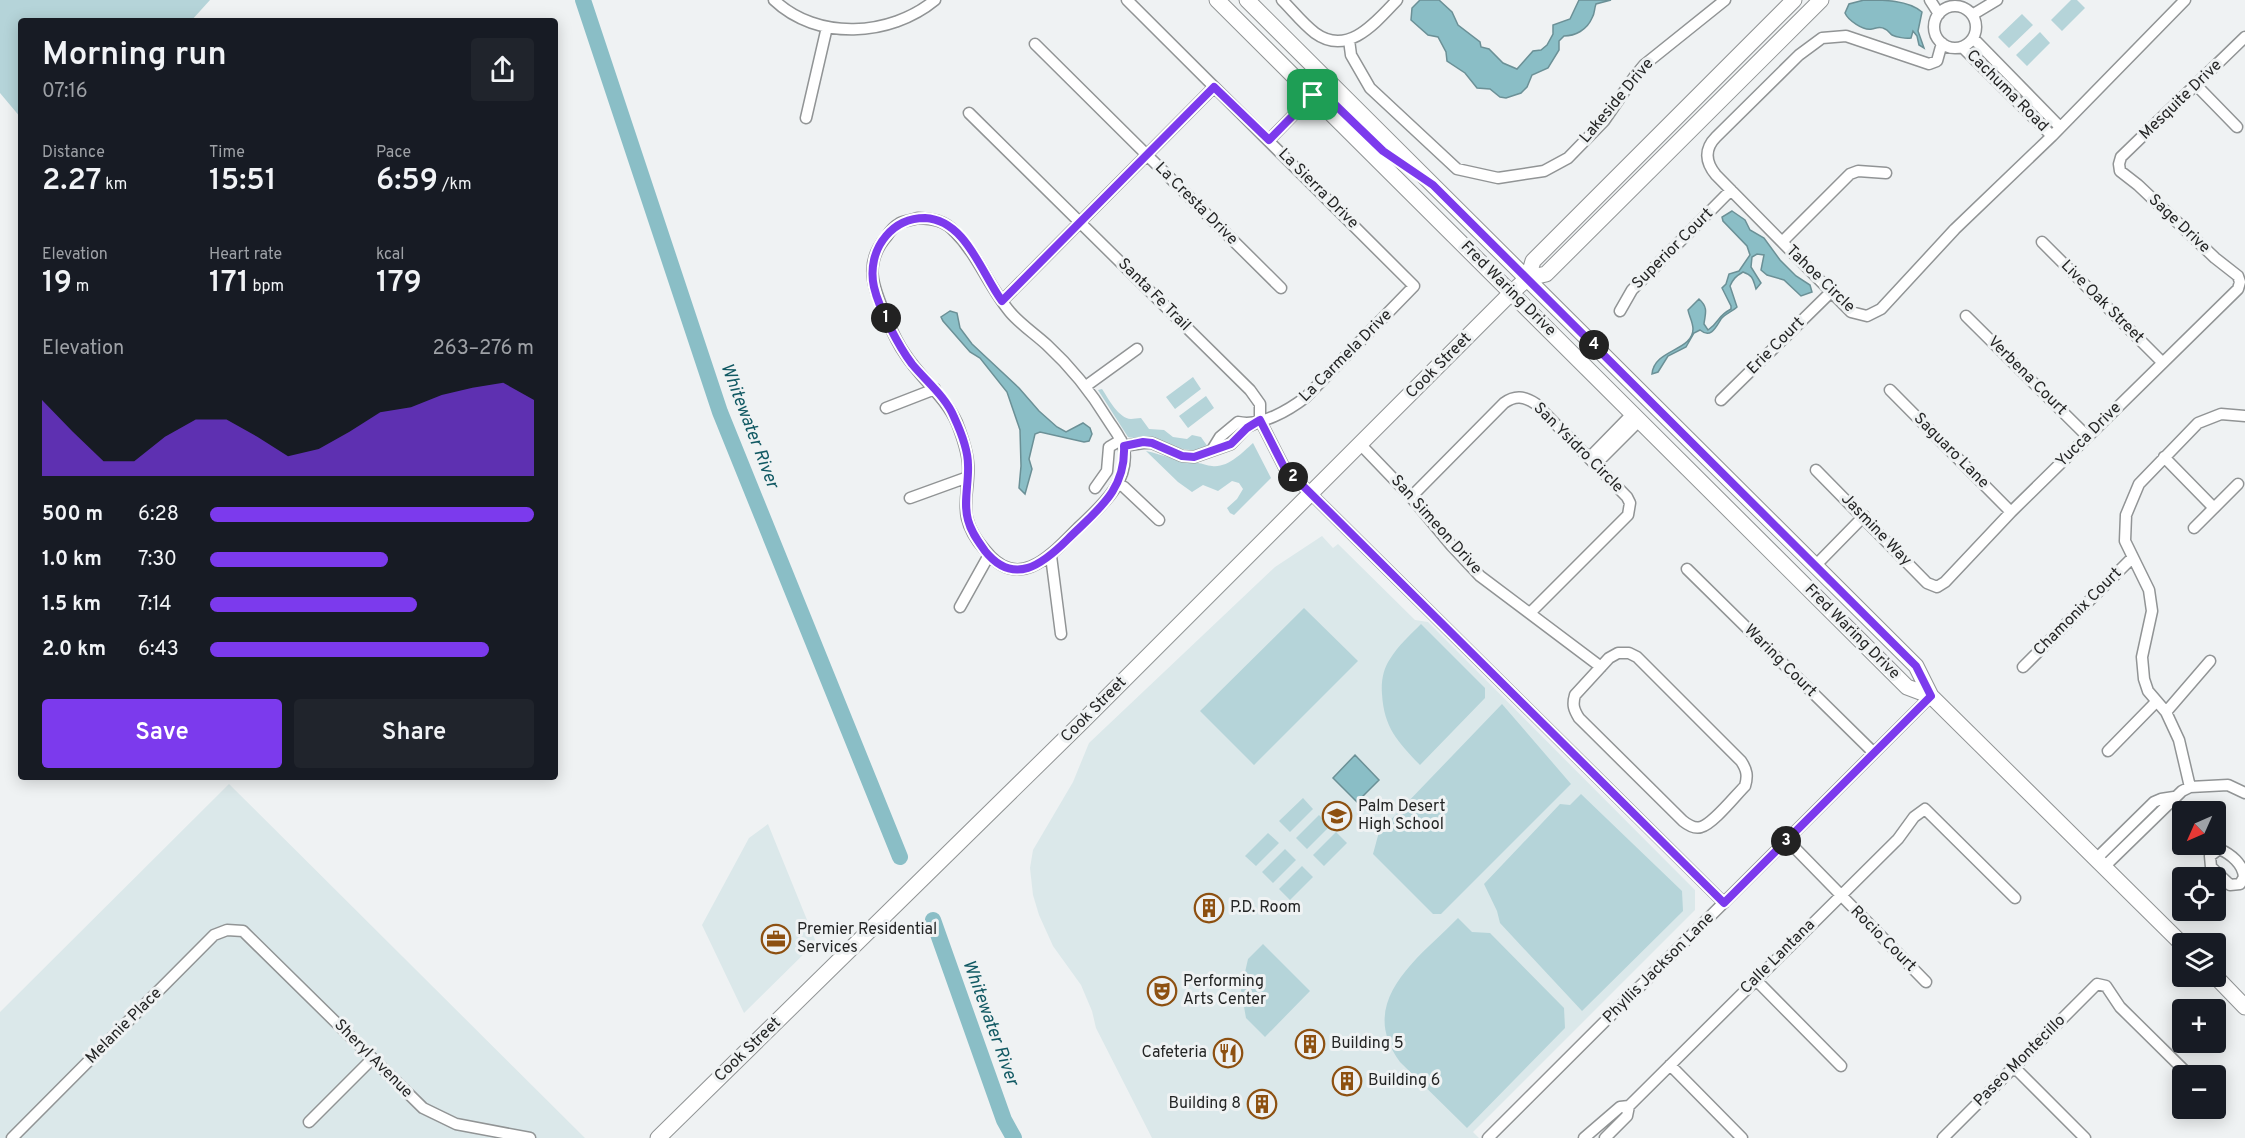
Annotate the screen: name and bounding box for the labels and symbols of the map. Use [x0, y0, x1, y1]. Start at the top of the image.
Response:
street label: Cachuma Road [1962, 46, 2052, 136]
street label: Lakeside Drive [1576, 54, 1658, 148]
street label: Mesquite Drive [2136, 56, 2226, 144]
pin [1287, 69, 1338, 120]
street label: La Sierra Drive [1274, 145, 1362, 233]
street label: La Cresta Drive [1150, 158, 1242, 250]
street label: Sage Drive [2144, 190, 2214, 258]
street label: Superior Court [1628, 204, 1718, 294]
street label: Fred Waring Drive [1456, 237, 1560, 341]
street label: Tahoe Circle [1781, 241, 1859, 317]
street label: Santa Fe Trail [1113, 254, 1195, 336]
street label: Live Oak Street [2056, 256, 2148, 348]
pin: 1 [871, 303, 901, 333]
street label: La Carmela Drive [1295, 305, 1397, 407]
street label: Erie Court [1743, 313, 1809, 379]
street label: Cook Street [1402, 329, 1476, 403]
pin: 4 [1579, 330, 1609, 360]
street label: Verbena Court [1983, 332, 2071, 420]
water label: Whitewater River [715, 360, 784, 494]
street label: Yucca Drive [2052, 398, 2126, 472]
street label: San Ysidro Circle [1529, 399, 1627, 497]
street label: Saguaro Lane [1909, 409, 1993, 493]
pin: 2 [1278, 462, 1308, 492]
street label: San Simeon Drive [1386, 471, 1486, 579]
street label: Jasmine Way [1836, 489, 1916, 571]
street label: Chamonix Court [2030, 564, 2126, 660]
street label: Fred Waring Drive [1800, 580, 1904, 684]
street label: Waring Court [1739, 620, 1821, 702]
street label: Cook Street [1057, 673, 1131, 747]
place label: Palm Desert High School [1358, 797, 1446, 835]
school or university icon: Palm Desert High School [1321, 800, 1353, 832]
north arrow [2172, 801, 2226, 855]
pin: 3 [1771, 826, 1801, 856]
building icon: P.D. Room [1193, 892, 1225, 924]
place label: P.D. Room [1230, 898, 1301, 918]
street label: Rocio Court [1846, 902, 1920, 976]
street label: Phyllis Jackson Lane [1599, 908, 1719, 1028]
street label: Calle Lantana [1736, 915, 1820, 999]
place label: Premier Residential Services [797, 920, 937, 958]
office icon: Premier Residential Services [760, 923, 792, 955]
water label: Whitewater River [957, 957, 1024, 1091]
place label: Performing Arts Center [1183, 972, 1266, 1010]
theatre icon: Performing Arts Center [1146, 975, 1178, 1007]
street label: Melanie Place [82, 984, 166, 1068]
street label: Paseo Montecillo [1970, 1011, 2070, 1111]
street label: Cook Street [711, 1013, 785, 1087]
street label: Sheryl Avenue [329, 1015, 417, 1103]
building icon: Building 5 [1294, 1028, 1326, 1060]
place label: Building 5 [1331, 1034, 1404, 1054]
restaurant icon: Cafeteria [1212, 1037, 1244, 1069]
place label: Cafeteria [1142, 1043, 1207, 1063]
building icon: Building 6 [1331, 1065, 1363, 1097]
place label: Building 6 [1368, 1071, 1440, 1091]
building icon: Building 8 [1246, 1088, 1278, 1120]
place label: Building 8 [1168, 1094, 1241, 1114]

